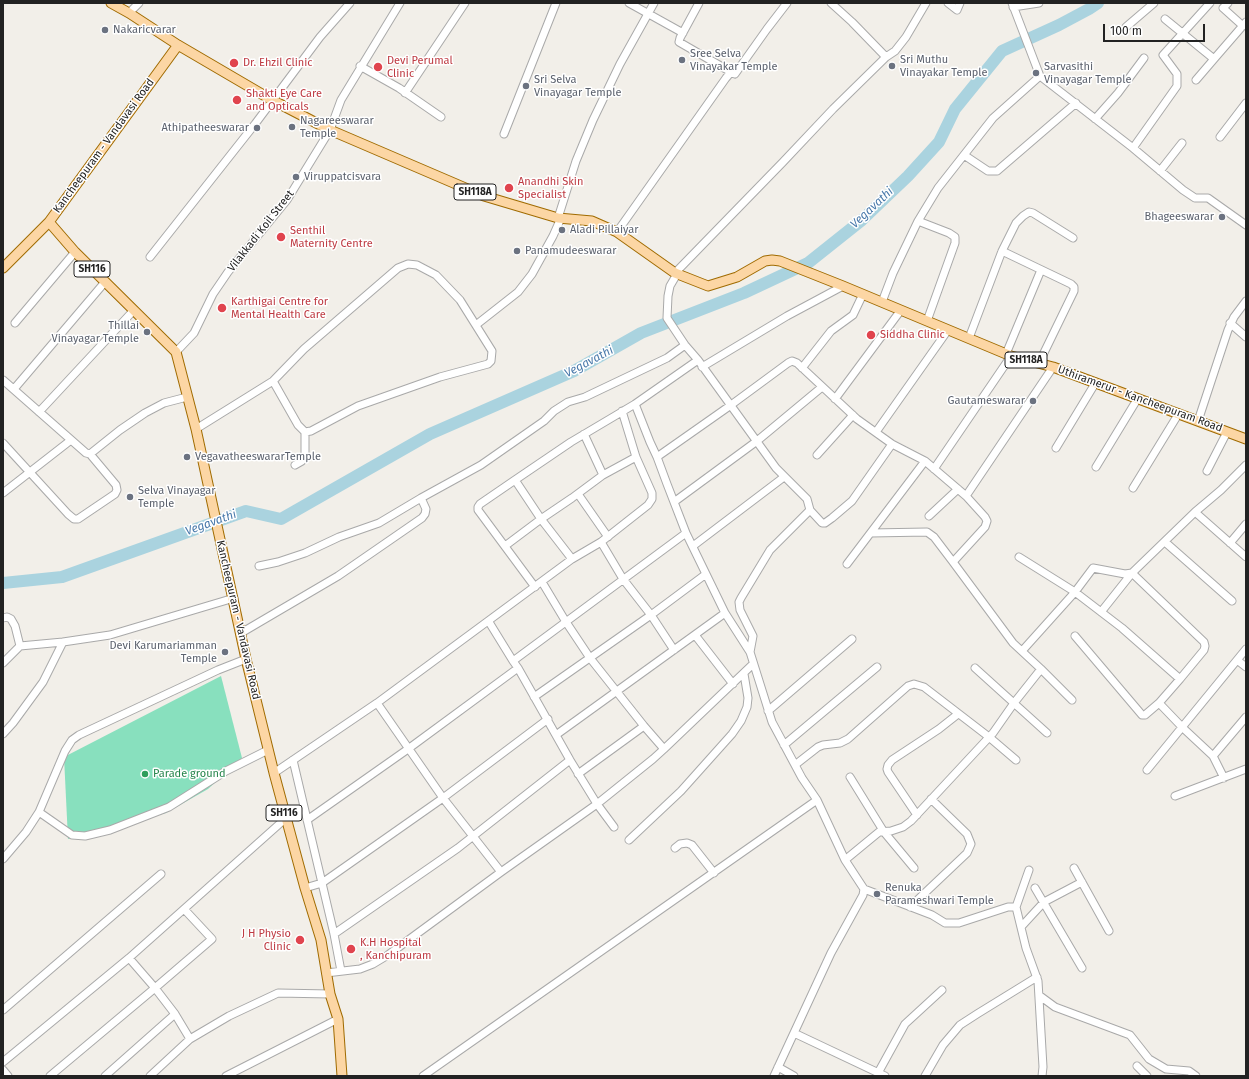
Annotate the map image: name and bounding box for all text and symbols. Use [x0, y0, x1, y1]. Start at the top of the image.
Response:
scale bar [1105, 16, 1207, 42]
place label: Nakaricvarar [113, 23, 176, 37]
text: 100 m [1110, 24, 1142, 38]
marker: Nakaricvarar [100, 25, 110, 35]
place label: Sree Selva Vinayakar Temple [690, 47, 778, 73]
place label: Sri Muthu Vinayakar Temple [900, 53, 988, 79]
place label: Devi Perumal Clinic [387, 54, 453, 80]
marker: Sree Selva Vinayakar Temple [677, 55, 687, 65]
place label: Dr. Ehzil Clinic [243, 56, 313, 70]
marker: Dr. Ehzil Clinic [228, 57, 240, 69]
place label: Sarvasithi Vinayagar Temple [1044, 60, 1131, 86]
marker: Devi Perumal Clinic [372, 61, 384, 73]
marker: Sri Muthu Vinayakar Temple [887, 61, 897, 71]
marker: Sarvasithi Vinayagar Temple [1031, 68, 1041, 78]
place label: Sri Selva Vinayagar Temple [534, 73, 621, 99]
street label: Kancheepuram - Vandavasi Road [51, 76, 157, 216]
marker: Sri Selva Vinayagar Temple [521, 81, 531, 91]
place label: Shakti Eye Care and Opticals [246, 87, 322, 113]
marker: Shakti Eye Care and Opticals [231, 94, 243, 106]
place label: Nagareeswarar Temple [300, 114, 374, 140]
place label: Athipatheeswarar [161, 121, 249, 135]
marker: Nagareeswarar Temple [287, 122, 297, 132]
marker: Athipatheeswarar [252, 123, 262, 133]
place label: Viruppatcisvara [304, 170, 381, 184]
marker: Viruppatcisvara [291, 172, 301, 182]
place label: Anandhi Skin Specialist [518, 175, 583, 201]
marker: Anandhi Skin Specialist [503, 182, 515, 194]
road number: SH118A [454, 184, 496, 200]
water label: Vegavathi [848, 185, 896, 231]
street label: Vilakkadi Koil Street [225, 188, 297, 274]
place label: Bhageeswarar [1145, 210, 1214, 224]
marker: Bhageeswarar [1217, 212, 1227, 222]
place label: Aladi Pillaiyar [570, 223, 638, 237]
place label: Senthil Maternity Centre [290, 224, 373, 250]
marker: Aladi Pillaiyar [557, 225, 567, 235]
marker: Senthil Maternity Centre [275, 231, 287, 243]
place label: Panamudeeswarar [525, 244, 616, 258]
marker: Panamudeeswarar [512, 246, 522, 256]
road number: SH116 [74, 261, 110, 277]
place label: Karthigai Centre for Mental Health Care [231, 295, 328, 321]
marker: Karthigai Centre for Mental Health Care [216, 302, 228, 314]
place label: Thillai Vinayagar Temple [52, 319, 139, 345]
marker: Thillai Vinayagar Temple [142, 327, 152, 337]
place label: Siddha Clinic [880, 328, 945, 342]
marker: Siddha Clinic [865, 329, 877, 341]
water label: Vegavathi [562, 343, 616, 381]
road number: SH118A [1005, 352, 1047, 368]
street label: Uthiramerur - Kancheepuram Road [1056, 363, 1224, 435]
place label: Gautameswarar [947, 394, 1025, 408]
marker: Gautameswarar [1028, 396, 1038, 406]
place label: VegavatheeswararTemple [195, 450, 321, 464]
marker: VegavatheeswararTemple [182, 452, 192, 462]
place label: Selva Vinayagar Temple [138, 484, 216, 510]
marker: Selva Vinayagar Temple [125, 492, 135, 502]
water label: Vegavathi [183, 507, 239, 539]
street label: Kancheepuram - Vandavasi Road [213, 539, 263, 701]
place label: Devi Karumariamman Temple [109, 639, 217, 665]
marker: Devi Karumariamman Temple [220, 647, 230, 657]
place label: Parade ground [153, 767, 226, 781]
marker: Parade ground [140, 769, 150, 779]
road number: SH116 [266, 805, 302, 821]
place label: Renuka Parameshwari Temple [885, 881, 994, 907]
marker: Renuka Parameshwari Temple [872, 889, 882, 899]
place label: J H Physio Clinic [242, 927, 291, 953]
marker: J H Physio Clinic [294, 934, 306, 946]
place label: K.H Hospital , Kanchipuram [360, 936, 431, 962]
marker: K.H Hospital , Kanchipuram [345, 943, 357, 955]

